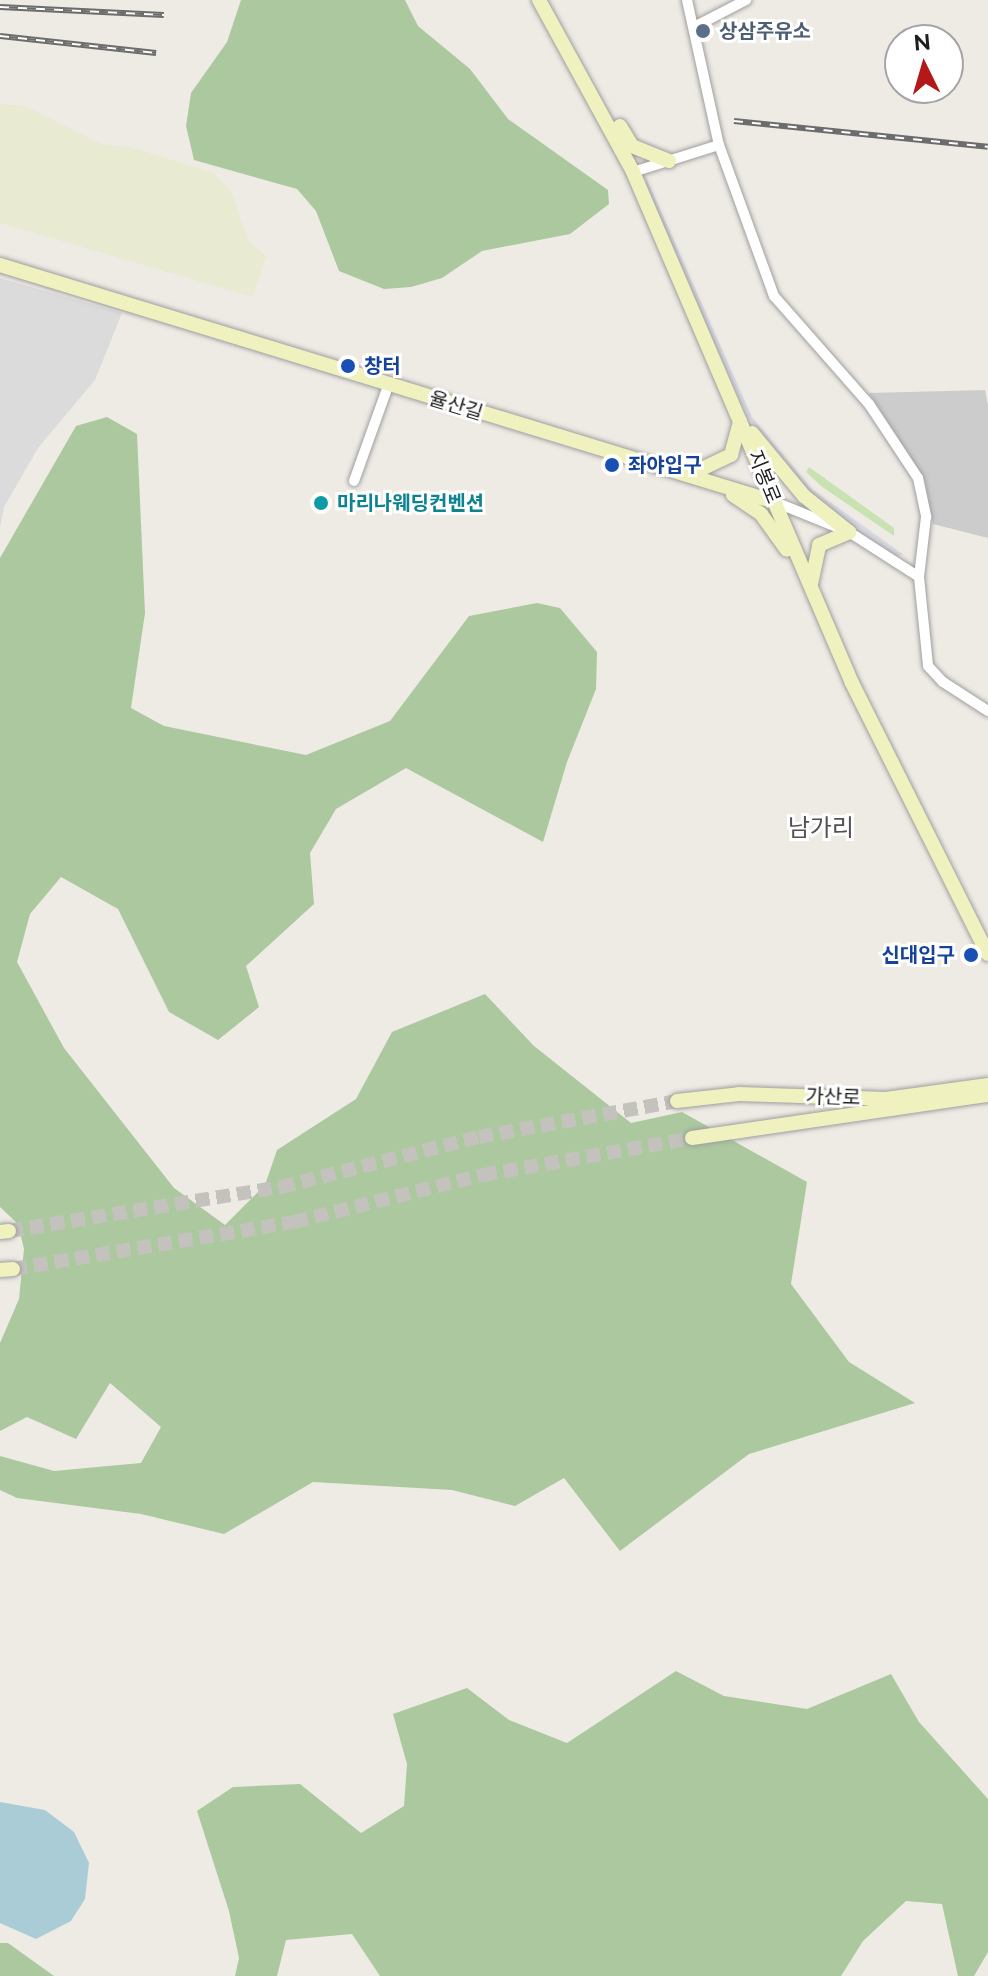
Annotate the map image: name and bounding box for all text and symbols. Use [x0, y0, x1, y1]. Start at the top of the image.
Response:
place label: 상삼주유소 [719, 19, 811, 43]
marker: 상삼주유소 [694, 22, 712, 40]
north arrow [884, 24, 964, 104]
text: N [913, 28, 932, 56]
place label: 창터 [364, 354, 401, 378]
marker: 창터 [339, 357, 357, 375]
street label: 율산길 [426, 386, 486, 426]
street label: 지봉로 [743, 447, 785, 507]
place label: 좌야입구 [628, 453, 702, 477]
marker: 좌야입구 [603, 456, 621, 474]
place label: 마리나웨딩컨벤션 [337, 491, 484, 515]
marker: 마리나웨딩컨벤션 [312, 494, 330, 512]
district label: 남가리 [788, 814, 854, 842]
place label: 신대입구 [881, 943, 955, 967]
marker: 신대입구 [962, 946, 980, 964]
street label: 가산로 [805, 1084, 861, 1110]

